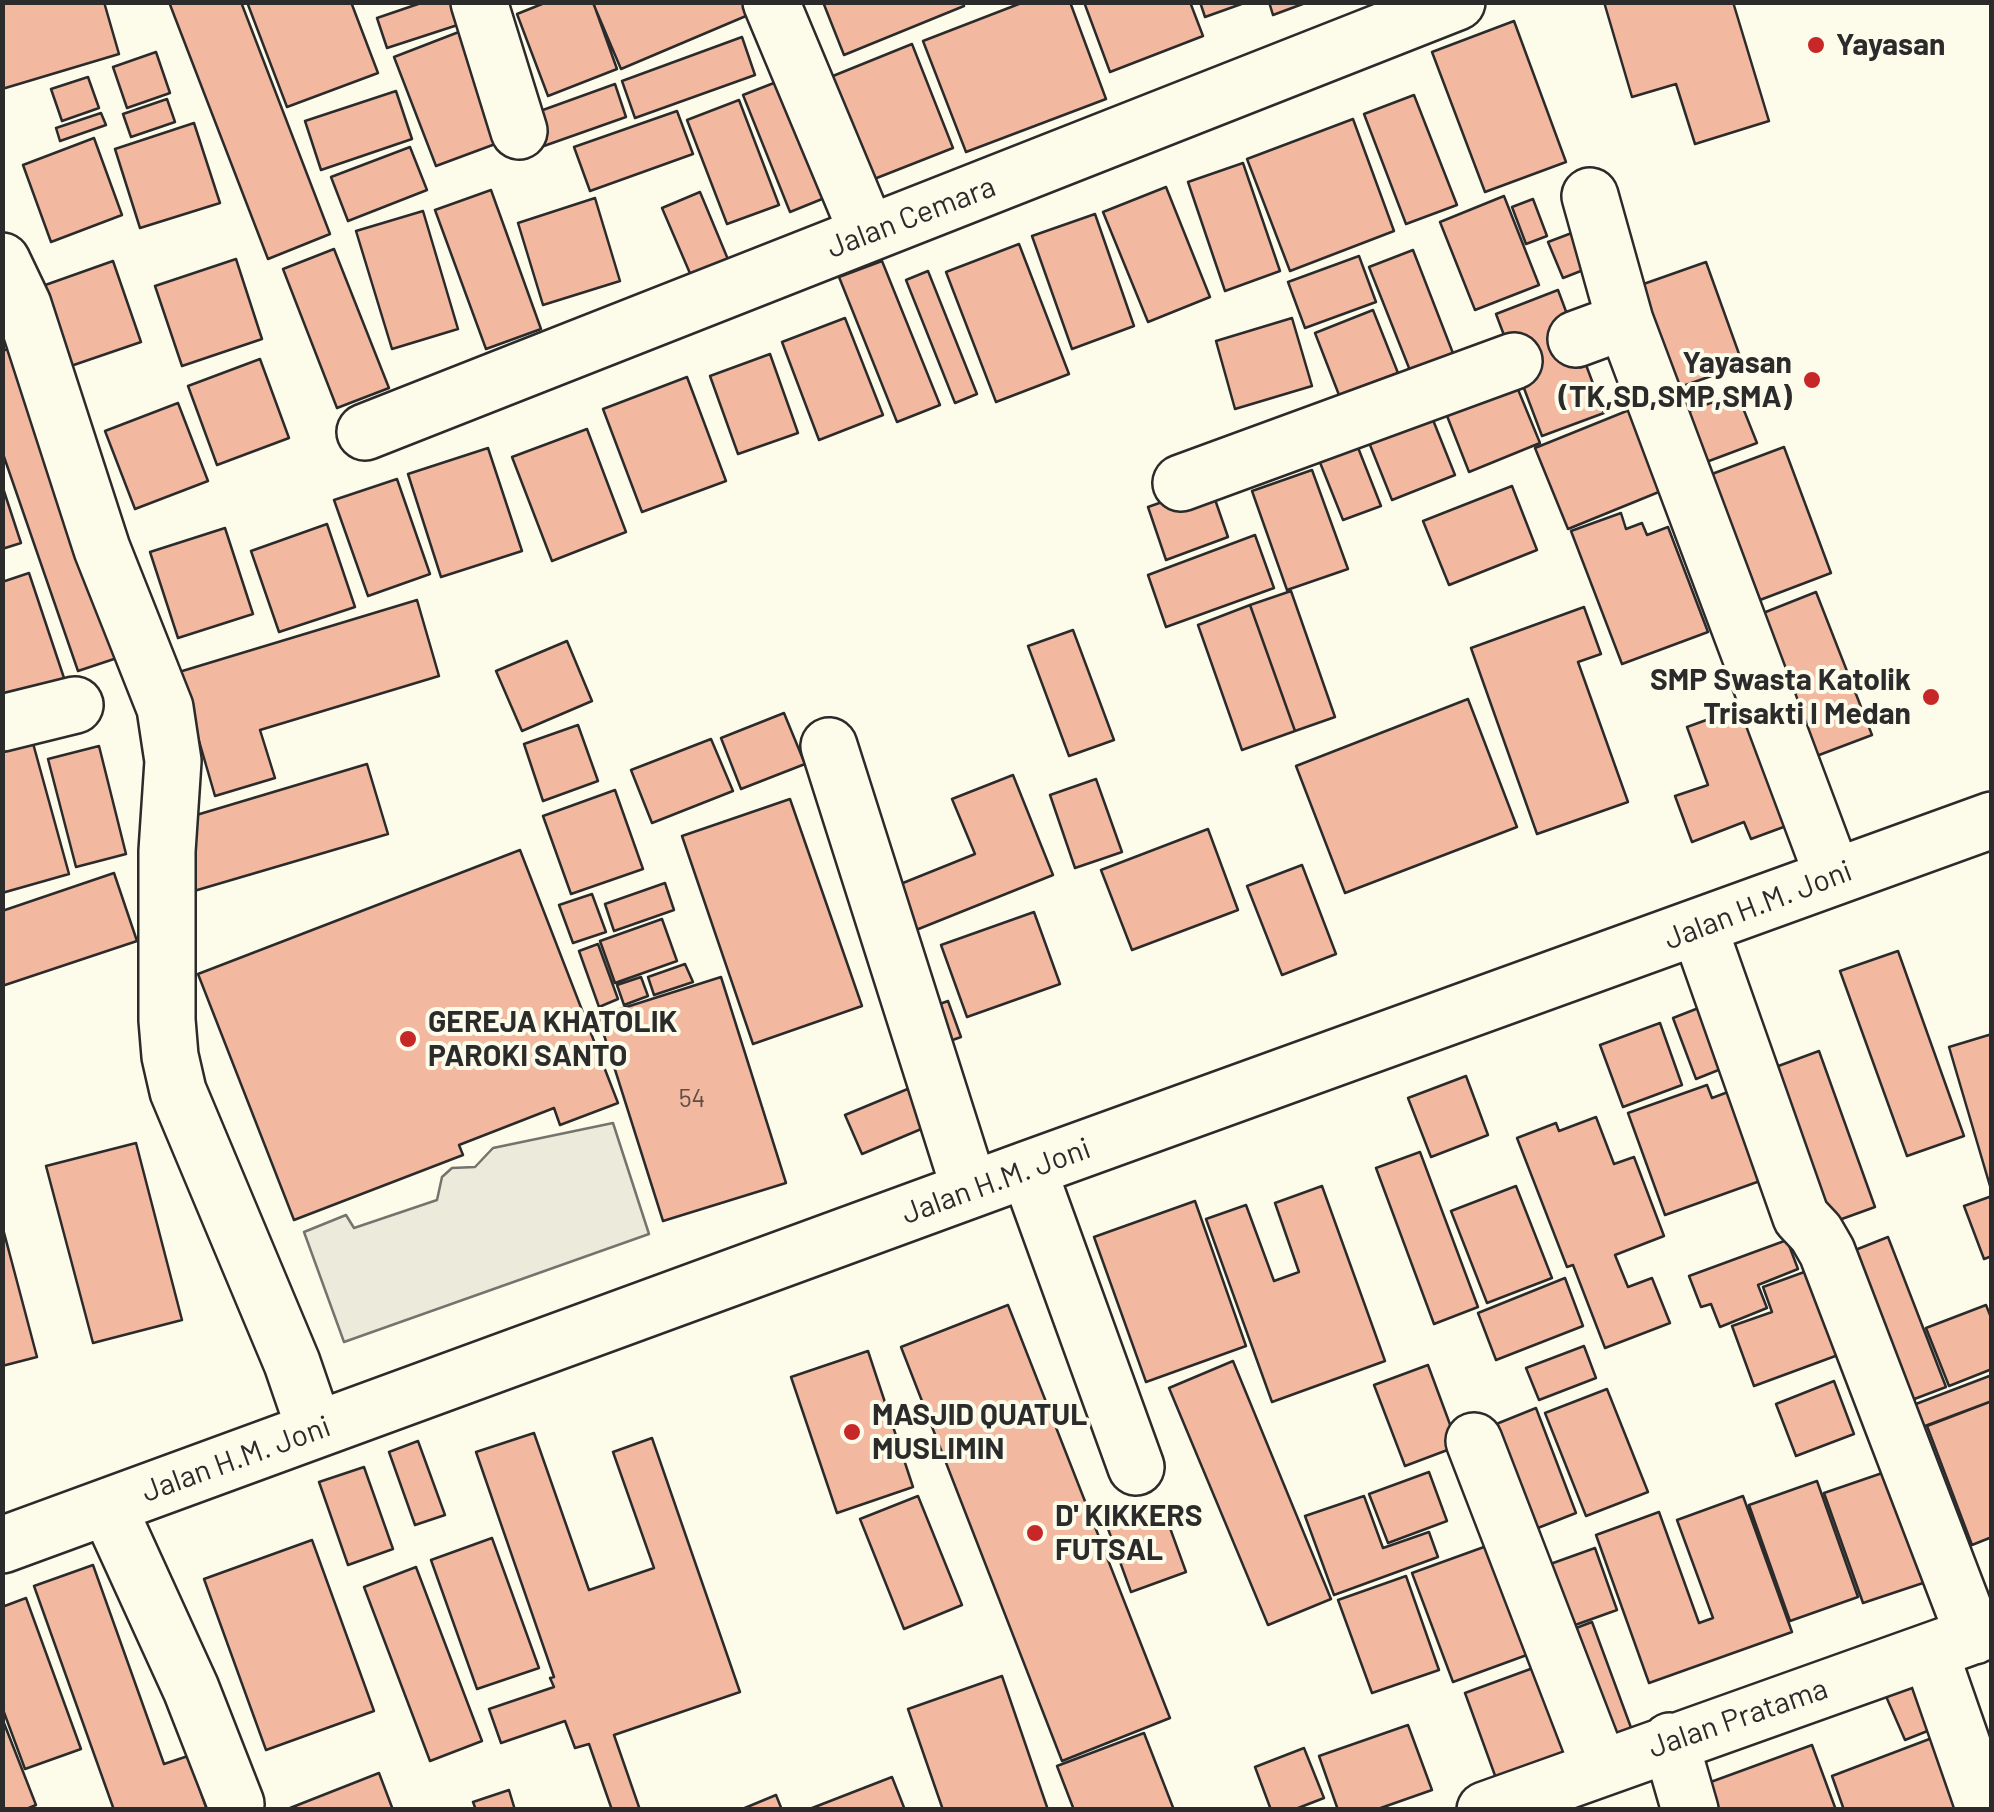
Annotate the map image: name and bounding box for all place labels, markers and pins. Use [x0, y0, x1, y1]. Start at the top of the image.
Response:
place label: Yayasan [1836, 27, 1945, 63]
marker: Yayasan [1805, 34, 1827, 56]
place label: Yayasan (TK,SD,SMP,SMA) [1559, 345, 1792, 416]
marker: Yayasan (TK,SD,SMP,SMA) [1801, 369, 1823, 391]
place label: SMP Swasta Katolik Trisakti I Medan [1650, 662, 1911, 732]
marker: SMP Swasta Katolik Trisakti I Medan [1920, 686, 1942, 708]
place label: GEREJA KHATOLIK PAROKI SANTO [428, 1004, 677, 1074]
marker: GEREJA KHATOLIK PAROKI SANTO [397, 1028, 419, 1050]
place label: MASJID QUATUL MUSLIMIN [872, 1397, 1087, 1468]
marker: MASJID QUATUL MUSLIMIN [841, 1421, 863, 1443]
place label: D' KIKKERS FUTSAL [1055, 1498, 1203, 1568]
marker: D' KIKKERS FUTSAL [1024, 1522, 1046, 1544]

